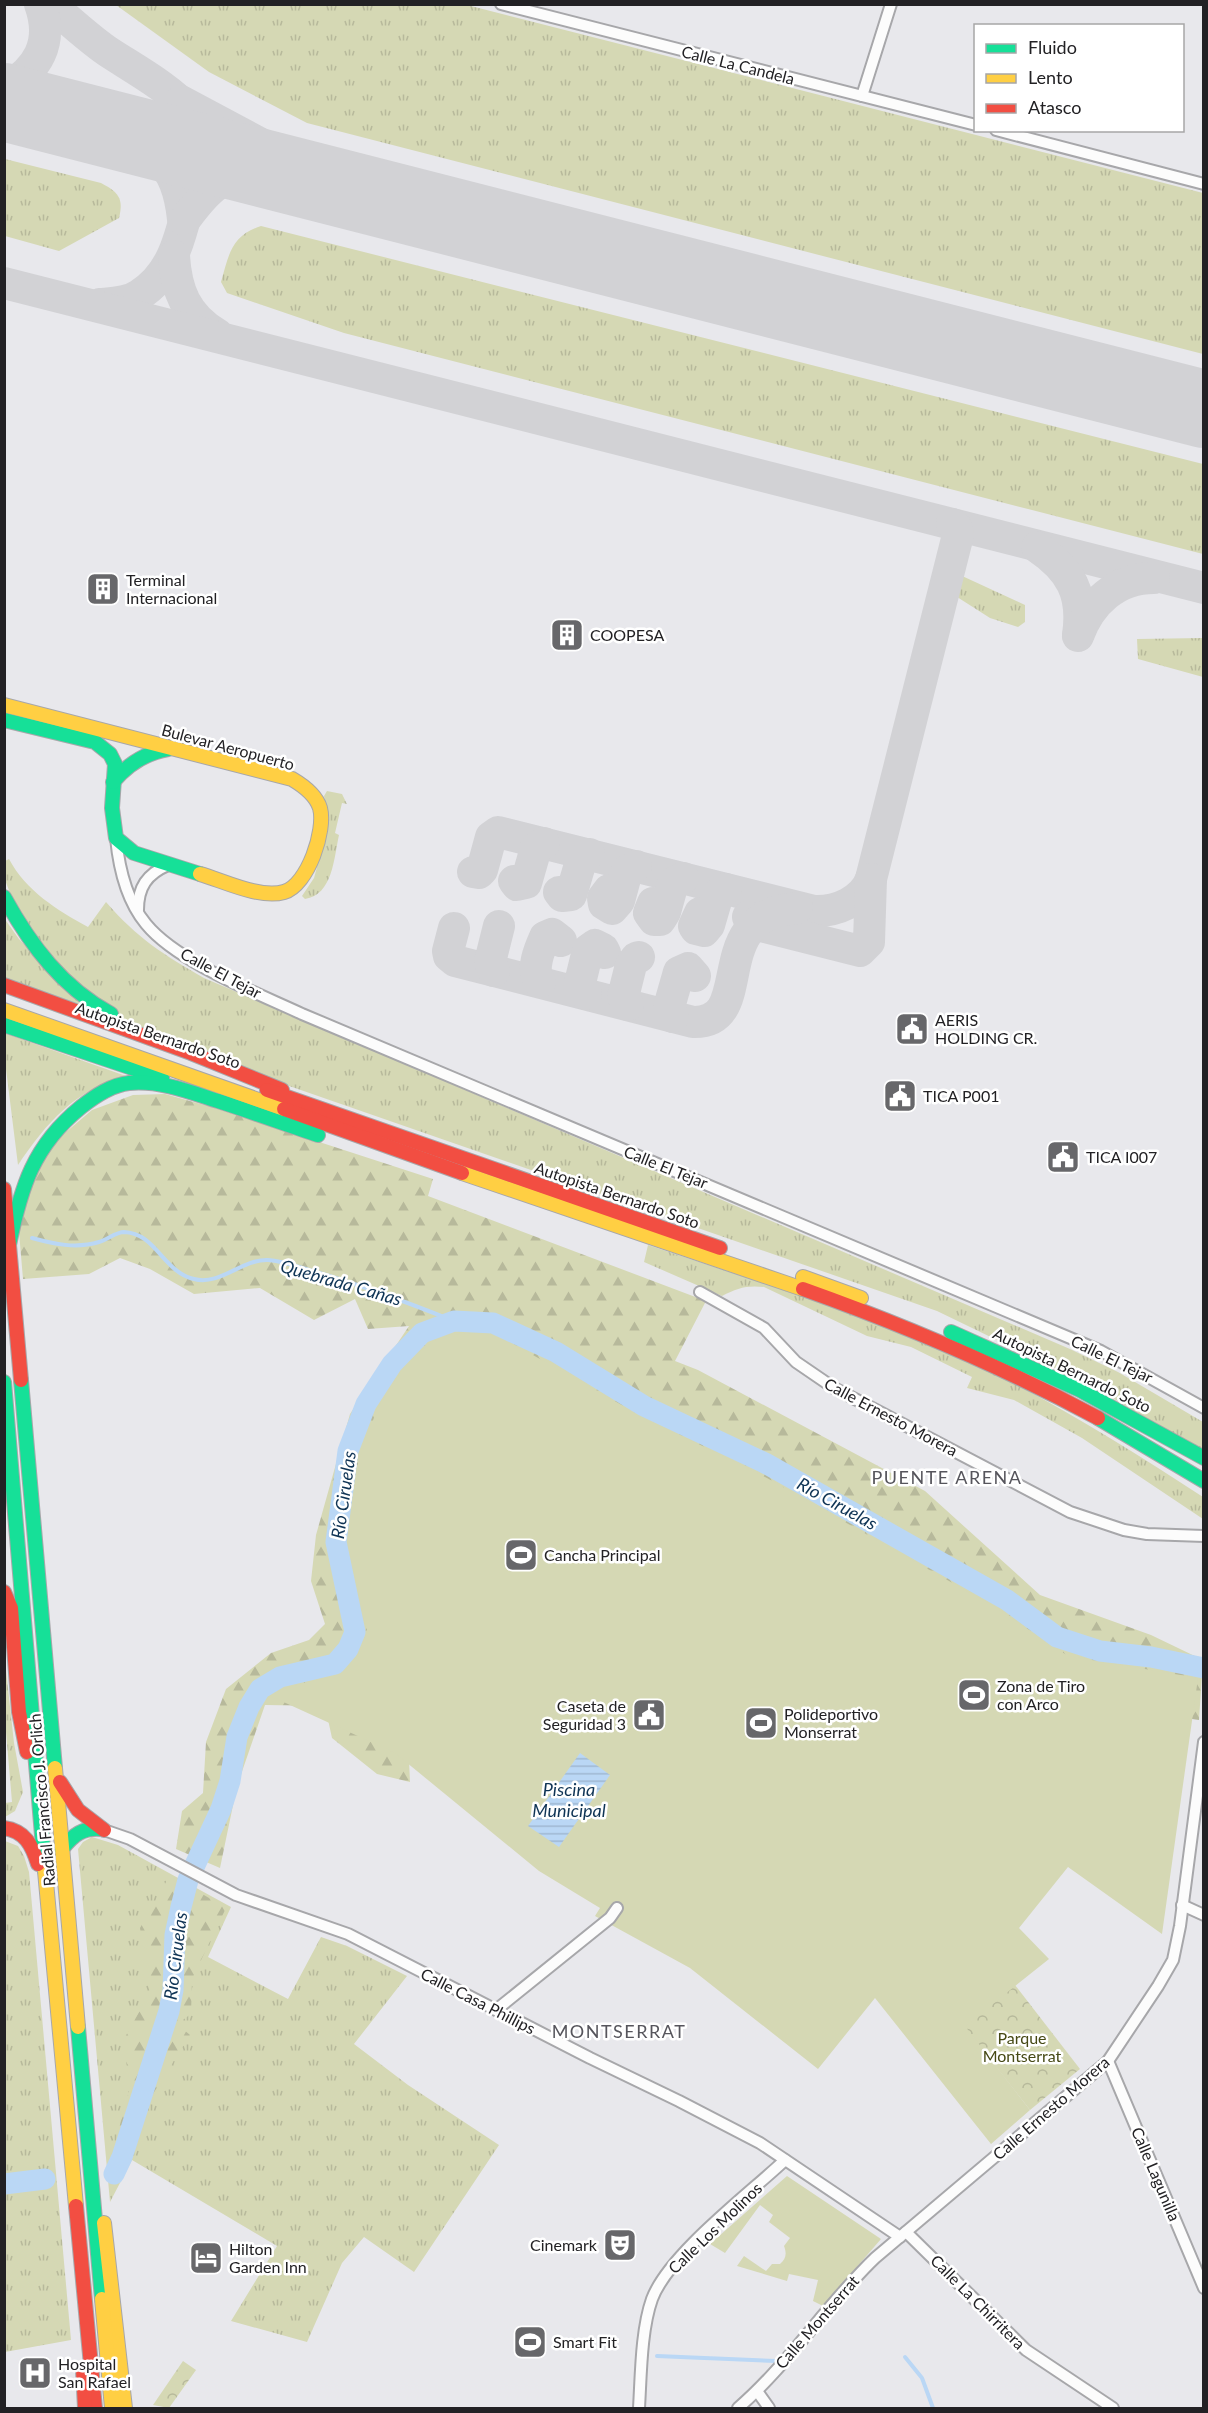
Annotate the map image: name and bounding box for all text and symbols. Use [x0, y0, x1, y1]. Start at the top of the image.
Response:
legend [974, 24, 1184, 132]
text: Fluido [1028, 36, 1077, 58]
street label: Calle La Candela [680, 41, 797, 88]
text: Lento [1028, 66, 1073, 88]
text: Atasco [1028, 96, 1081, 118]
place label: Terminal Internacional [126, 570, 217, 607]
building icon: Terminal Internacional [85, 571, 121, 607]
building icon: COOPESA [549, 617, 585, 653]
place label: COOPESA [590, 625, 664, 644]
street label: Bulevar Aeropuerto [160, 720, 297, 773]
street label: Calle El Tejar [178, 943, 265, 1002]
street label: Autopista Bernardo Soto [73, 997, 243, 1072]
place label: AERIS HOLDING CR. [935, 1010, 1037, 1047]
public building icon: AERIS HOLDING CR. [894, 1011, 930, 1047]
public building icon: TICA P001 [882, 1078, 918, 1114]
place label: TICA P001 [923, 1086, 999, 1105]
public building icon: TICA I007 [1045, 1139, 1081, 1175]
street label: Calle El Tejar [621, 1141, 711, 1192]
place label: TICA I007 [1086, 1147, 1157, 1166]
street label: Autopista Bernardo Soto [532, 1157, 702, 1232]
water label: Quebrada Cañas [278, 1254, 404, 1310]
street label: Autopista Bernardo Soto [990, 1323, 1154, 1416]
street label: Calle El Tejar [1068, 1331, 1156, 1387]
street label: Calle Ernesto Morera [821, 1373, 961, 1460]
water label: Río Ciruelas [326, 1450, 360, 1540]
district label: PUENTE ARENA [871, 1466, 1023, 1488]
water label: Río Ciruelas [794, 1472, 881, 1534]
sports icon: Cancha Principal [503, 1537, 539, 1573]
place label: Cancha Principal [544, 1545, 660, 1564]
place label: Zona de Tiro con Arco [997, 1676, 1085, 1713]
sports icon: Zona de Tiro con Arco [956, 1677, 992, 1713]
place label: Caseta de Seguridad 3 [543, 1696, 626, 1733]
public building icon: Caseta de Seguridad 3 [631, 1697, 667, 1733]
place label: Polideportivo Monserrat [784, 1704, 878, 1741]
sports icon: Polideportivo Monserrat [743, 1705, 779, 1741]
street label: Radial Francisco J. Orlich [24, 1713, 59, 1887]
water label: Piscina Municipal [532, 1778, 606, 1821]
water label: Río Ciruelas [159, 1911, 191, 2001]
street label: Calle Casa Phillips [418, 1963, 539, 2038]
district label: MONTSERRAT [552, 2020, 686, 2042]
park label: Parque Montserrat [983, 2028, 1062, 2065]
street label: Calle Ernesto Morera [989, 2052, 1113, 2163]
street label: Calle Lagunilla [1128, 2124, 1185, 2224]
street label: Calle Los Molinos [664, 2178, 765, 2277]
theatre icon: Cinemark [602, 2227, 638, 2263]
place label: Cinemark [530, 2235, 598, 2254]
place label: Hilton Garden Inn [229, 2239, 307, 2276]
hotel icon: Hilton Garden Inn [188, 2240, 224, 2276]
street label: Calle La Chirritera [927, 2250, 1030, 2353]
street label: Calle Montserrat [771, 2271, 862, 2372]
sports icon: Smart Fit [512, 2324, 548, 2360]
place label: Smart Fit [553, 2332, 617, 2351]
place label: Hospital San Rafael [58, 2354, 131, 2391]
hospital icon: Hospital San Rafael [17, 2355, 53, 2391]

